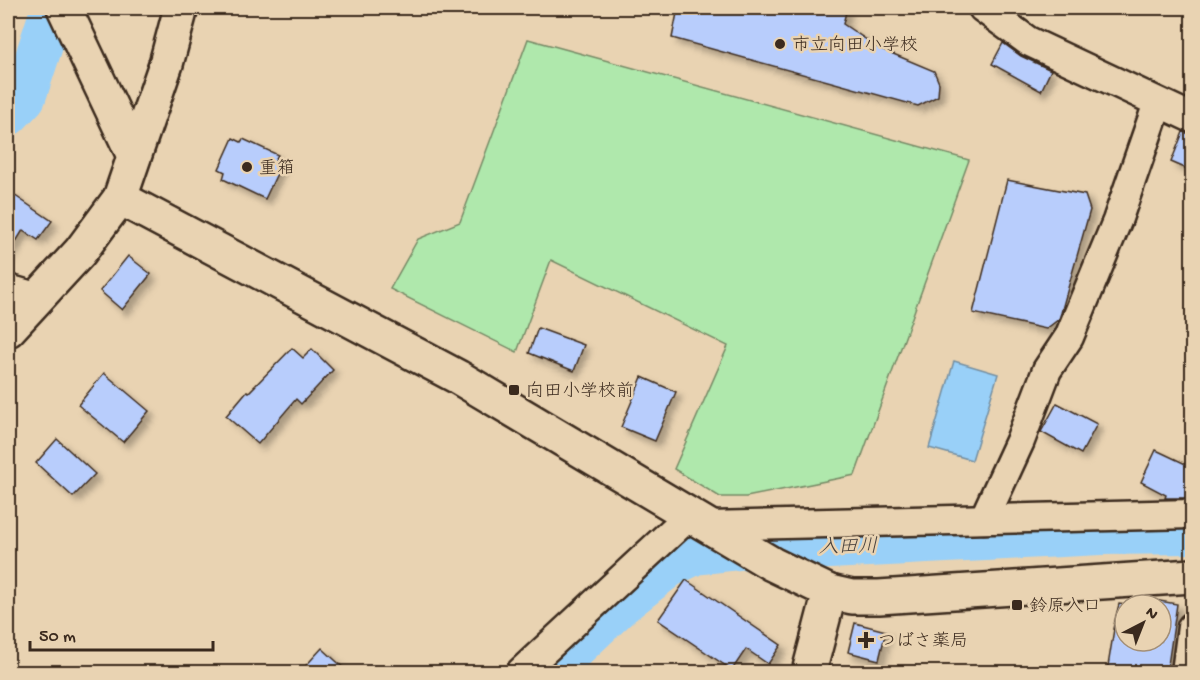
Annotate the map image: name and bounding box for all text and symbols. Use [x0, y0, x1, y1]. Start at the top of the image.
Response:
place label: 市立向田小学校 [792, 35, 918, 57]
marker: 市立向田小学校 [773, 37, 787, 51]
place label: 重箱 [259, 158, 295, 180]
marker: 重箱 [240, 160, 254, 174]
place label: 向田小学校前 [526, 381, 634, 403]
marker: 向田小学校前 [507, 383, 521, 397]
water label: 入田川 [818, 535, 878, 561]
north arrow [1113, 593, 1173, 653]
place label: 鈴原入口 [1029, 596, 1101, 618]
marker: 鈴原入口 [1010, 598, 1024, 612]
text: N [1140, 604, 1161, 625]
scale bar [30, 614, 213, 652]
text: 50 m [39, 627, 76, 648]
place label: つばさ薬局 [878, 631, 968, 653]
marker: つばさ薬局 [859, 633, 873, 647]

